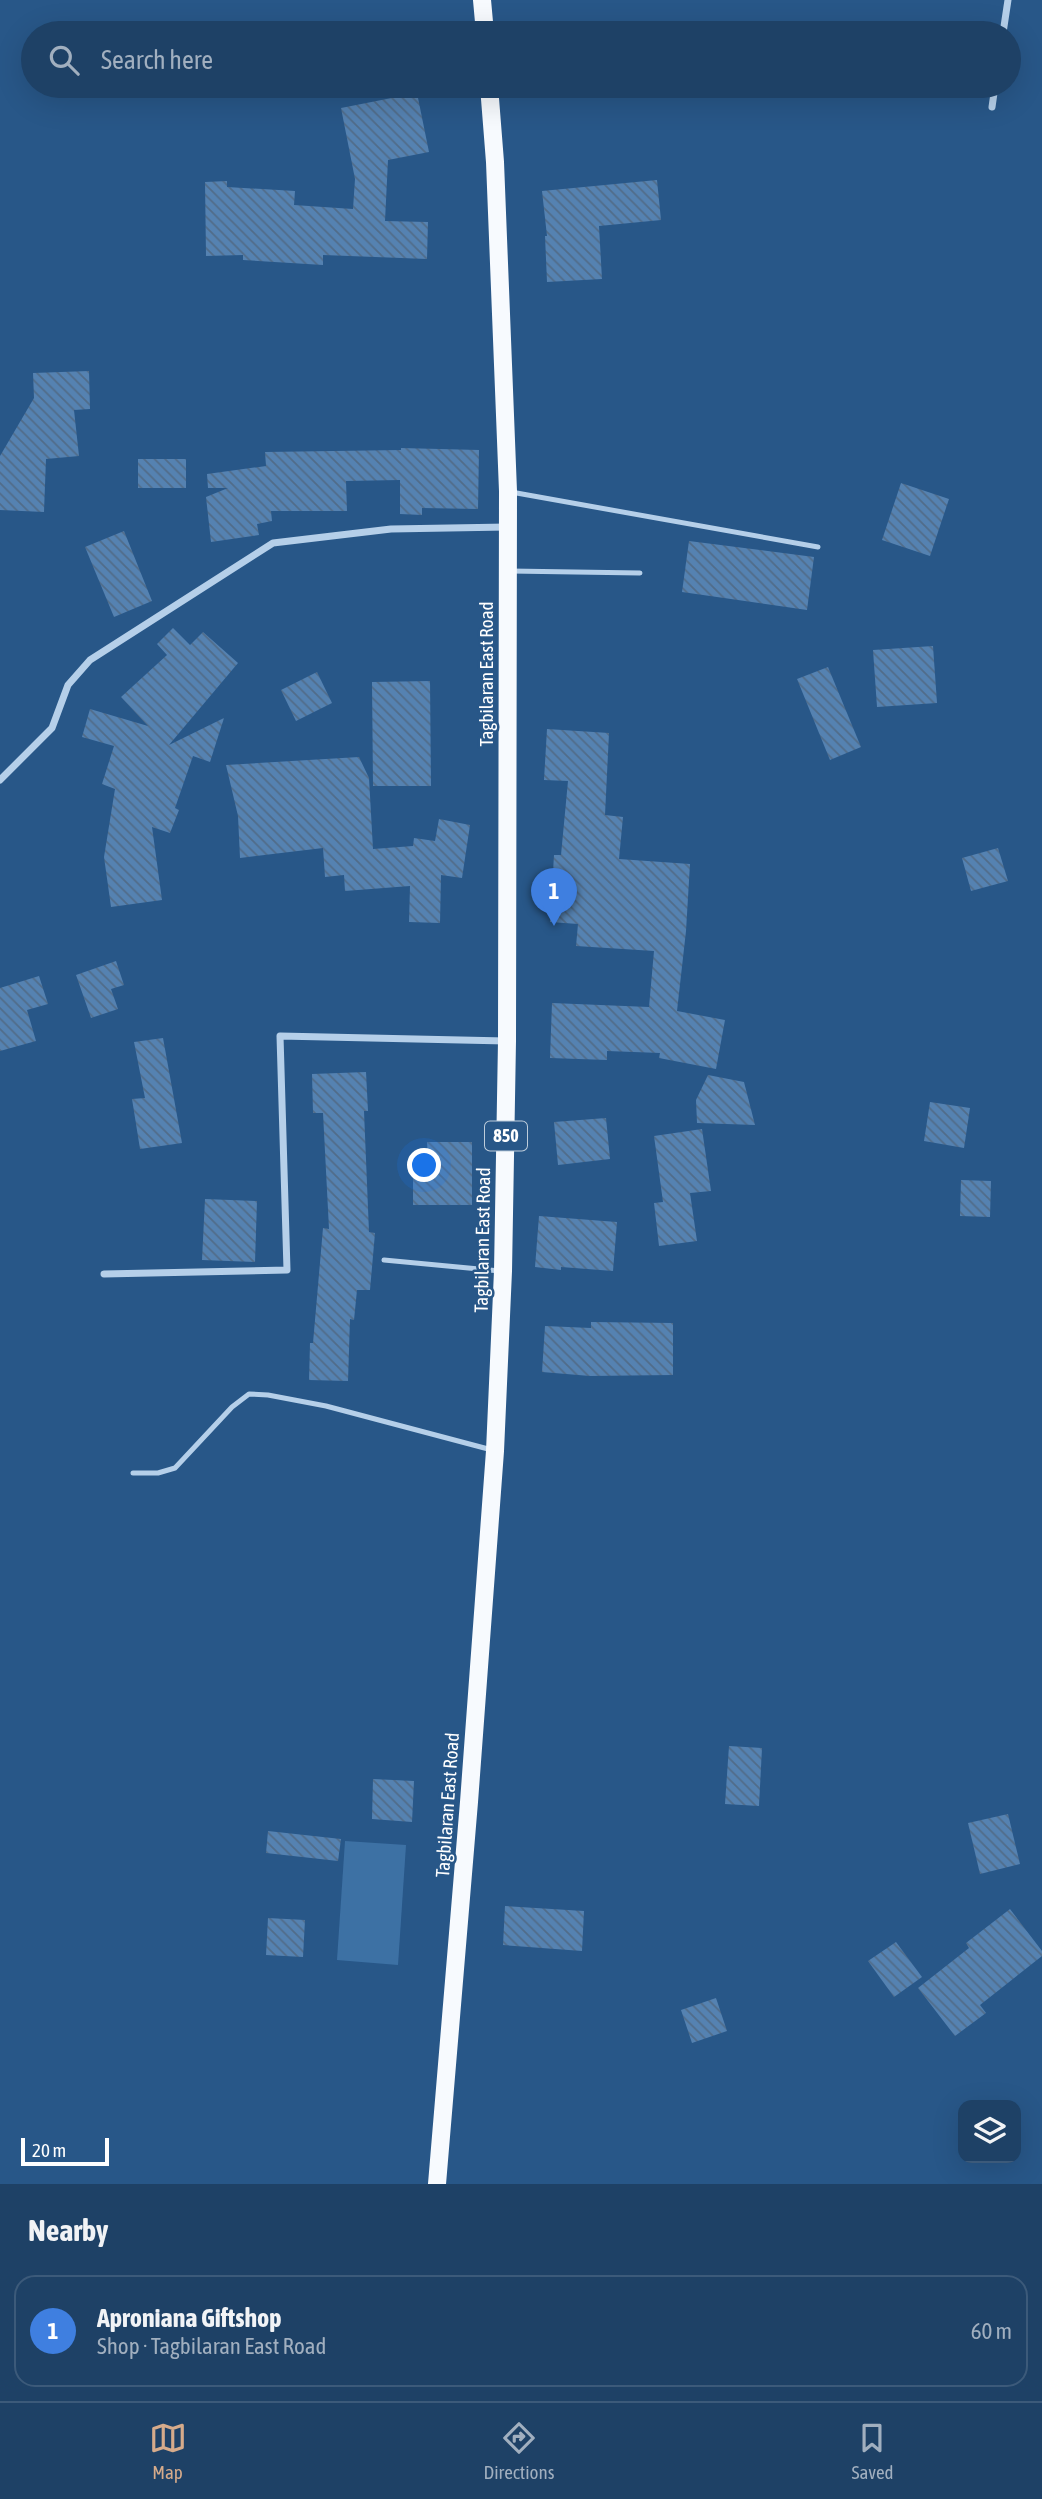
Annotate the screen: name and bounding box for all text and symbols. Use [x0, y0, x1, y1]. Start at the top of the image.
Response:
search box [21, 21, 1021, 98]
icon: search [45, 41, 83, 79]
text: Search here [101, 45, 213, 75]
street label: Tagbilaran East Road [475, 601, 497, 747]
pin: 1 [531, 868, 577, 926]
road number: 850 [485, 1121, 527, 1150]
your location [407, 1148, 441, 1182]
street label: Tagbilaran East Road [470, 1167, 494, 1313]
street label: Tagbilaran East Road [431, 1732, 463, 1878]
map controls [958, 2100, 1021, 2163]
button: layers [958, 2100, 1021, 2163]
scale bar [21, 2135, 108, 2167]
text: 20 m [32, 2139, 66, 2161]
text: Nearby [28, 2213, 108, 2247]
text: Aproniana Giftshop [97, 2303, 282, 2333]
text: 1 [48, 2318, 58, 2344]
text: 60 m [971, 2318, 1012, 2344]
text: Shop · Tagbilaran East Road [97, 2333, 326, 2359]
tab: Map [149, 2419, 187, 2483]
tab: Directions [484, 2419, 554, 2483]
tab: Saved [851, 2419, 893, 2483]

